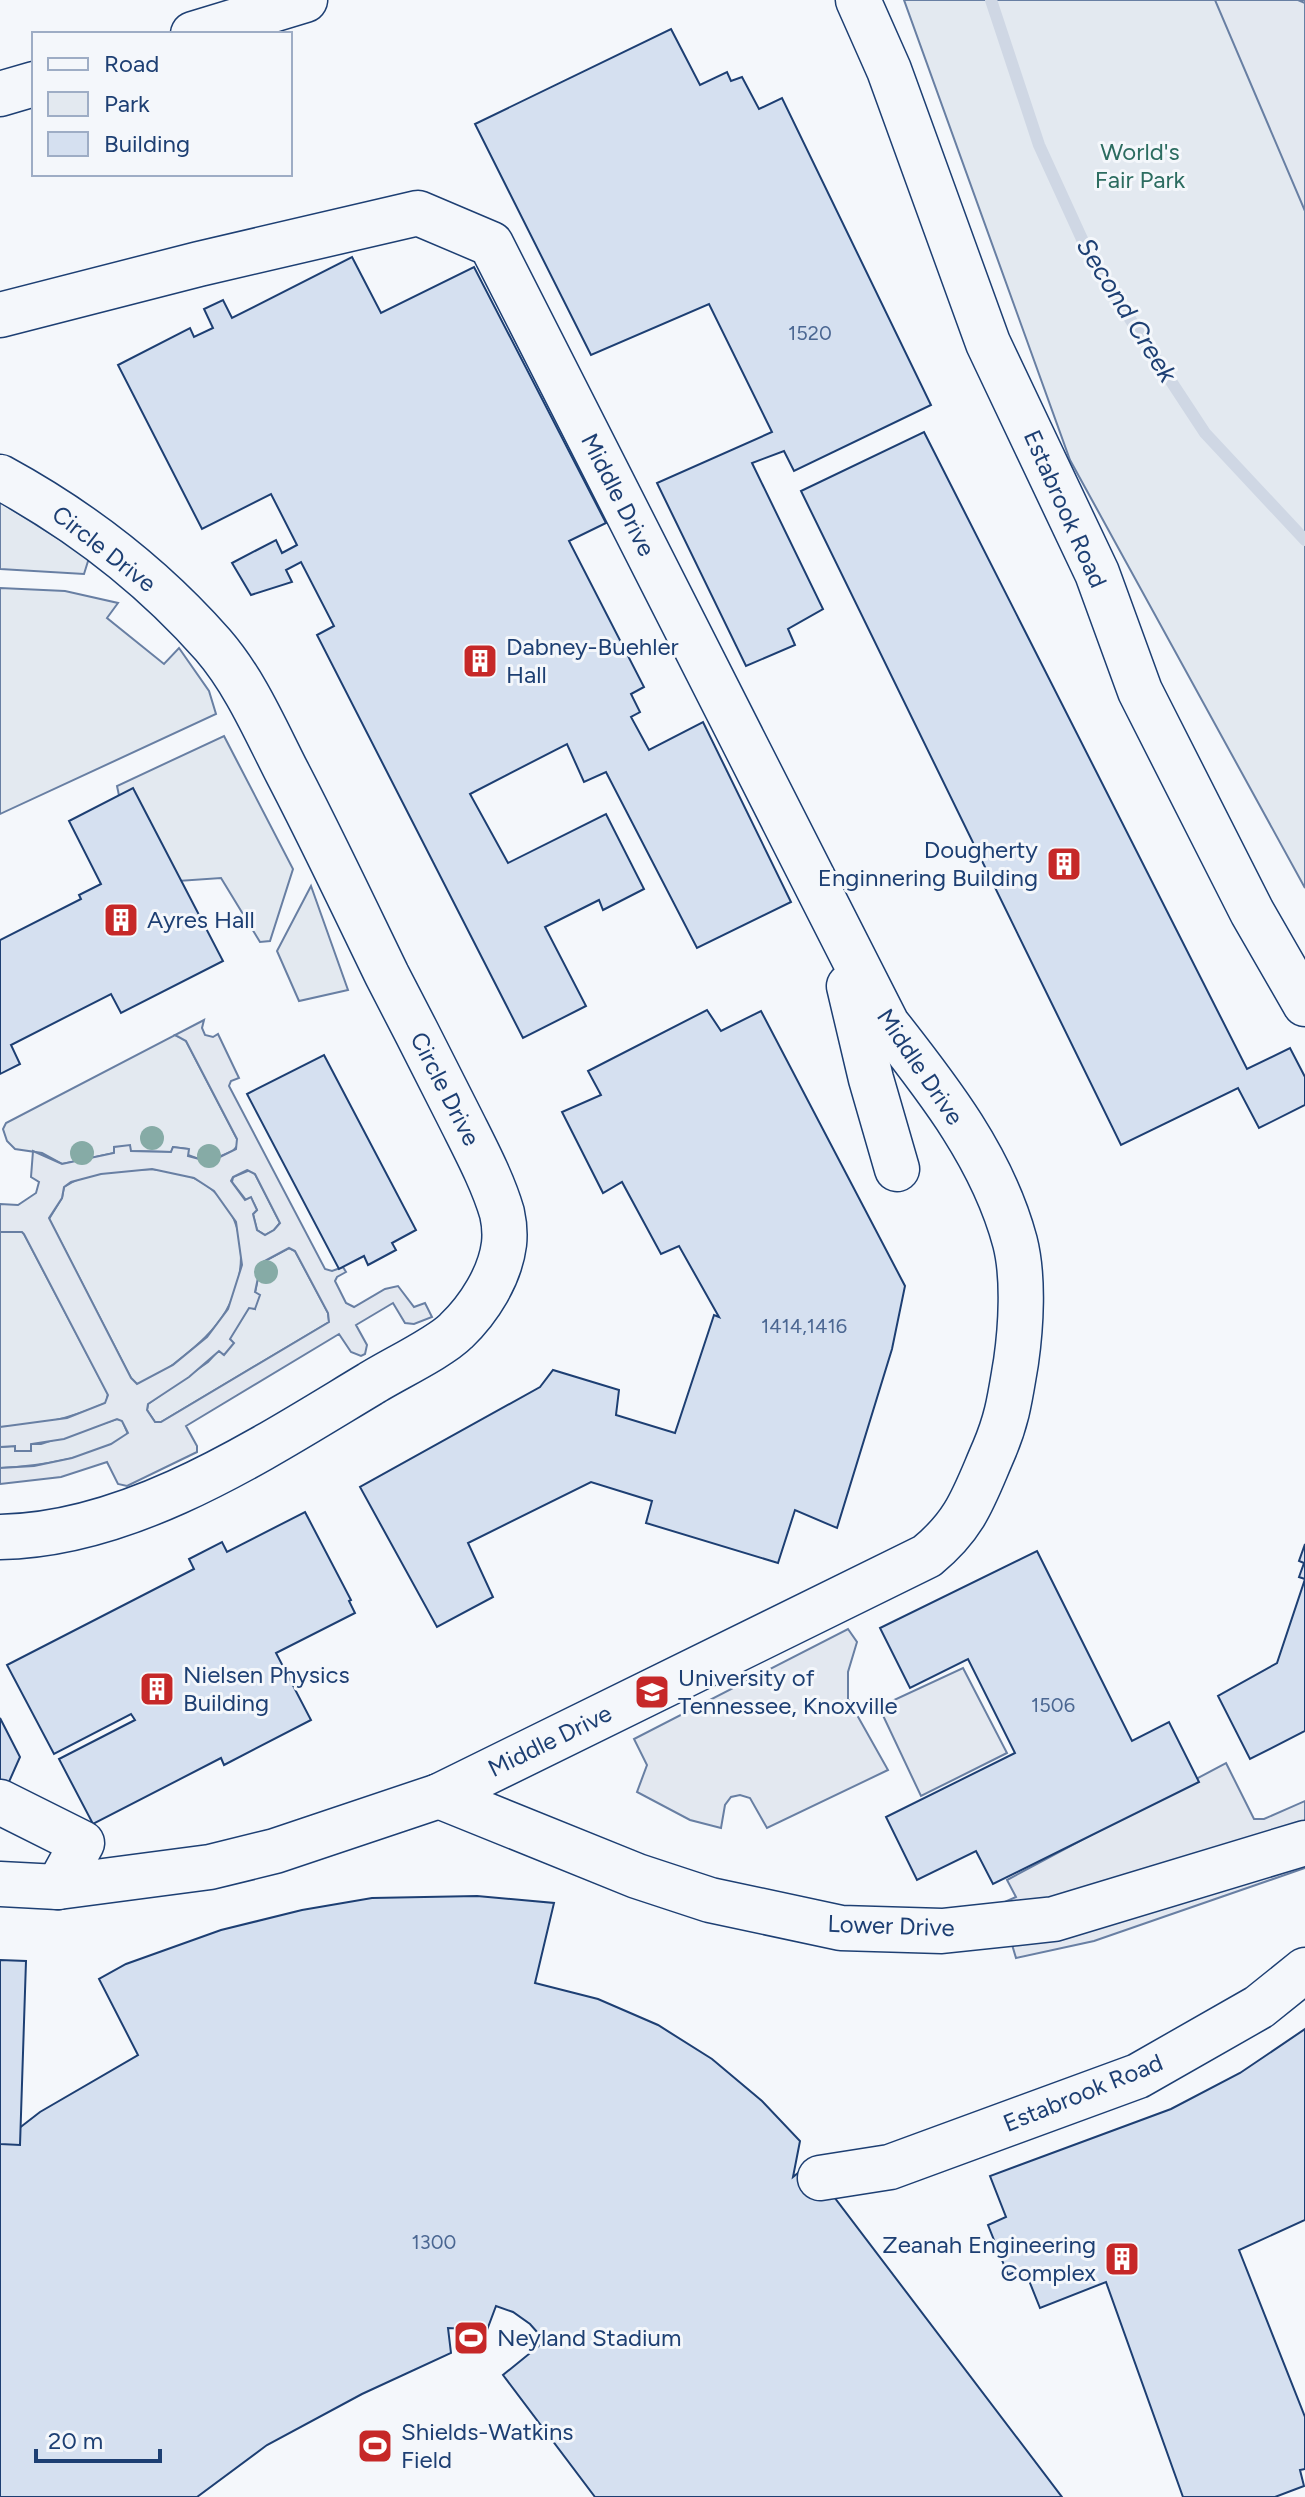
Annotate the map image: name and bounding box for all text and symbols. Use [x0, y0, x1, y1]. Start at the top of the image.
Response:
legend [32, 32, 292, 176]
text: Road [104, 49, 159, 78]
text: Park [104, 89, 150, 118]
text: Building [104, 129, 190, 158]
park label: World's Fair Park [1095, 137, 1186, 194]
water label: Second Creek [1070, 232, 1185, 389]
house number: 1520 [788, 321, 832, 345]
street label: Estabrook Road [1018, 425, 1113, 592]
street label: Middle Drive [575, 429, 662, 561]
street label: Circle Drive [47, 499, 162, 598]
place label: Dabney-Buehler Hall [506, 632, 679, 689]
building icon: Dabney-Buehler Hall [461, 642, 499, 680]
place label: Dougherty Enginnering Building [818, 835, 1038, 892]
building icon: Dougherty Enginnering Building [1045, 845, 1083, 883]
building icon: Ayres Hall [102, 901, 140, 939]
place label: Ayres Hall [147, 905, 255, 934]
street label: Middle Drive [871, 1003, 970, 1130]
street label: Circle Drive [404, 1027, 486, 1151]
house number: 1414,1416 [761, 1314, 847, 1338]
place label: Nielsen Physics Building [183, 1660, 350, 1717]
place label: University of Tennessee, Knoxville [678, 1663, 898, 1720]
building icon: Nielsen Physics Building [138, 1670, 176, 1708]
school or university icon: University of Tennessee, Knoxville [633, 1673, 671, 1711]
house number: 1506 [1031, 1693, 1075, 1717]
street label: Middle Drive [483, 1698, 616, 1783]
street label: Lower Drive [827, 1909, 955, 1942]
street label: Estabrook Road [999, 2047, 1167, 2138]
house number: 1300 [412, 2230, 456, 2254]
place label: Zeanah Engineering Complex [882, 2230, 1097, 2287]
building icon: Zeanah Engineering Complex [1103, 2240, 1141, 2278]
sports icon: Neyland Stadium [452, 2319, 490, 2357]
place label: Neyland Stadium [497, 2323, 681, 2352]
scale bar [36, 2413, 160, 2463]
place label: Shields-Watkins Field [401, 2417, 574, 2474]
text: 20 m [48, 2426, 103, 2455]
sports icon: Shields-Watkins Field [356, 2427, 394, 2465]

